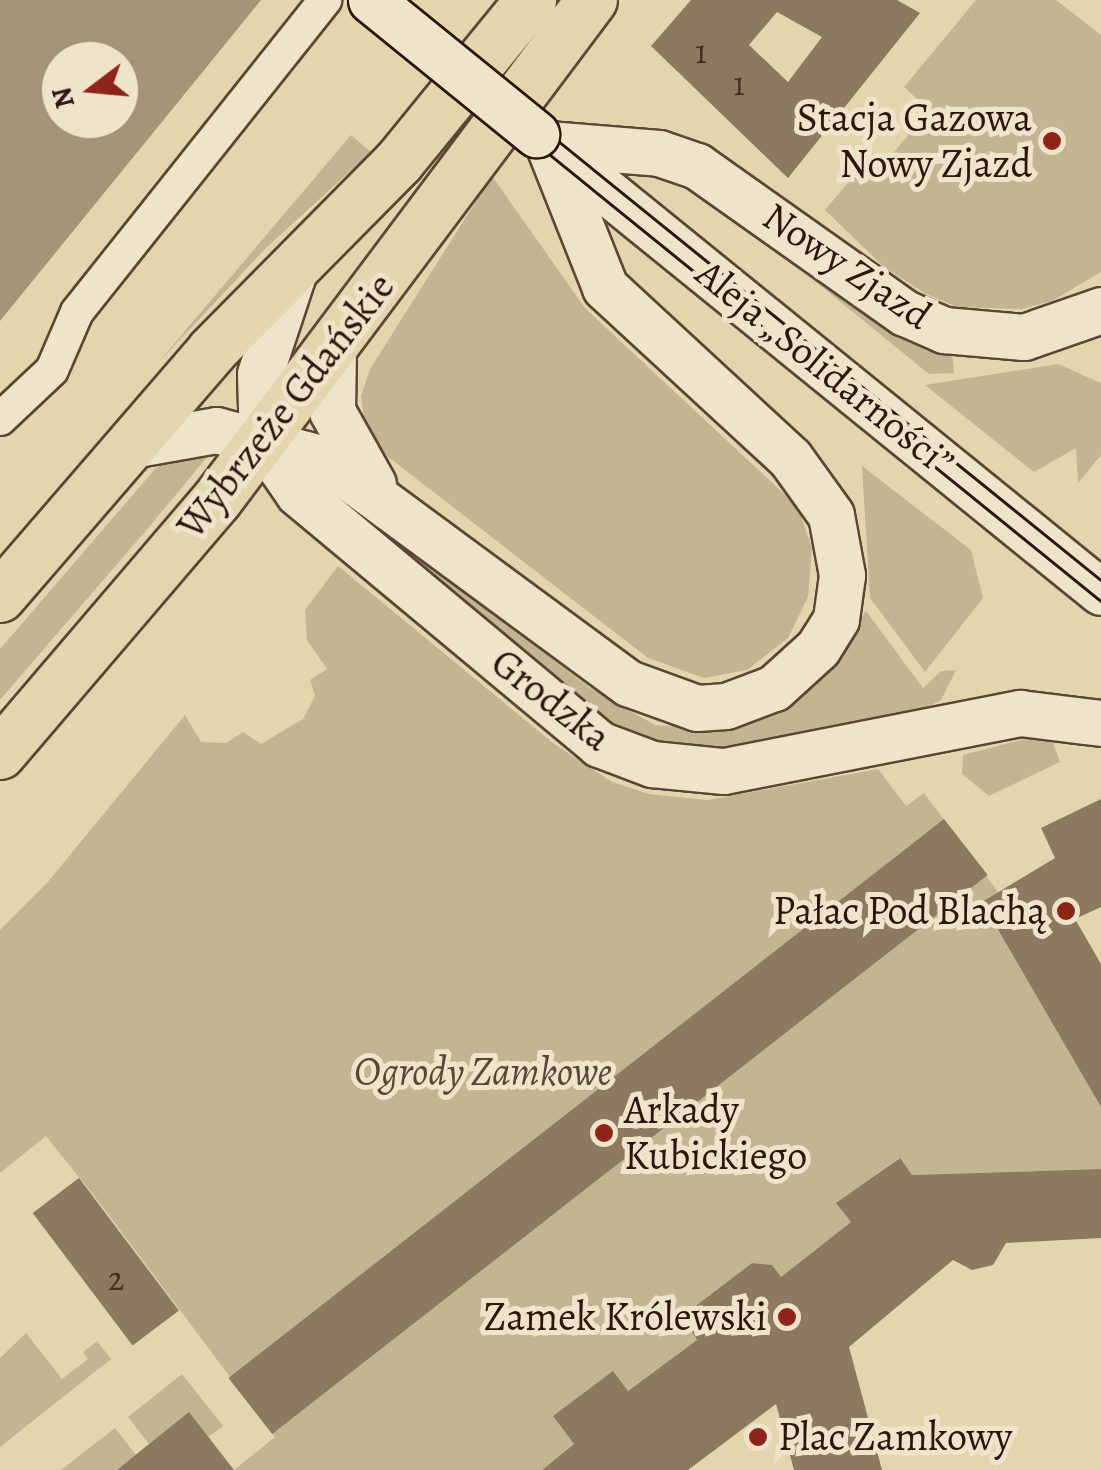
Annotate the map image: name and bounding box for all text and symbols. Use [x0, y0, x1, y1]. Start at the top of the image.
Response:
house number: 1 [695, 30, 707, 72]
north arrow [40, 40, 140, 140]
house number: 1 [733, 62, 745, 104]
text: N [42, 83, 84, 113]
place label: Stacja Gazowa Nowy Zjazd [797, 94, 1032, 188]
marker: Stacja Gazowa Nowy Zjazd [1041, 130, 1063, 152]
street label: Nowy Zjazd [754, 192, 940, 340]
street label: Aleja „Solidarności” [686, 249, 964, 487]
street label: Wybrzeże Gdańskie [167, 264, 405, 548]
street label: Grodzka [482, 639, 620, 761]
place label: Pałac Pod Blachą [773, 887, 1046, 935]
marker: Pałac Pod Blachą [1055, 900, 1077, 922]
park label: Ogrody Zamkowe [354, 1048, 612, 1096]
place label: Arkady Kubickiego [624, 1086, 807, 1180]
marker: Arkady Kubickiego [593, 1122, 615, 1144]
house number: 2 [108, 1257, 124, 1299]
place label: Zamek Królewski [484, 1293, 767, 1341]
marker: Zamek Królewski [776, 1306, 798, 1328]
place label: Plac Zamkowy [778, 1413, 1012, 1461]
marker: Plac Zamkowy [747, 1426, 769, 1448]

